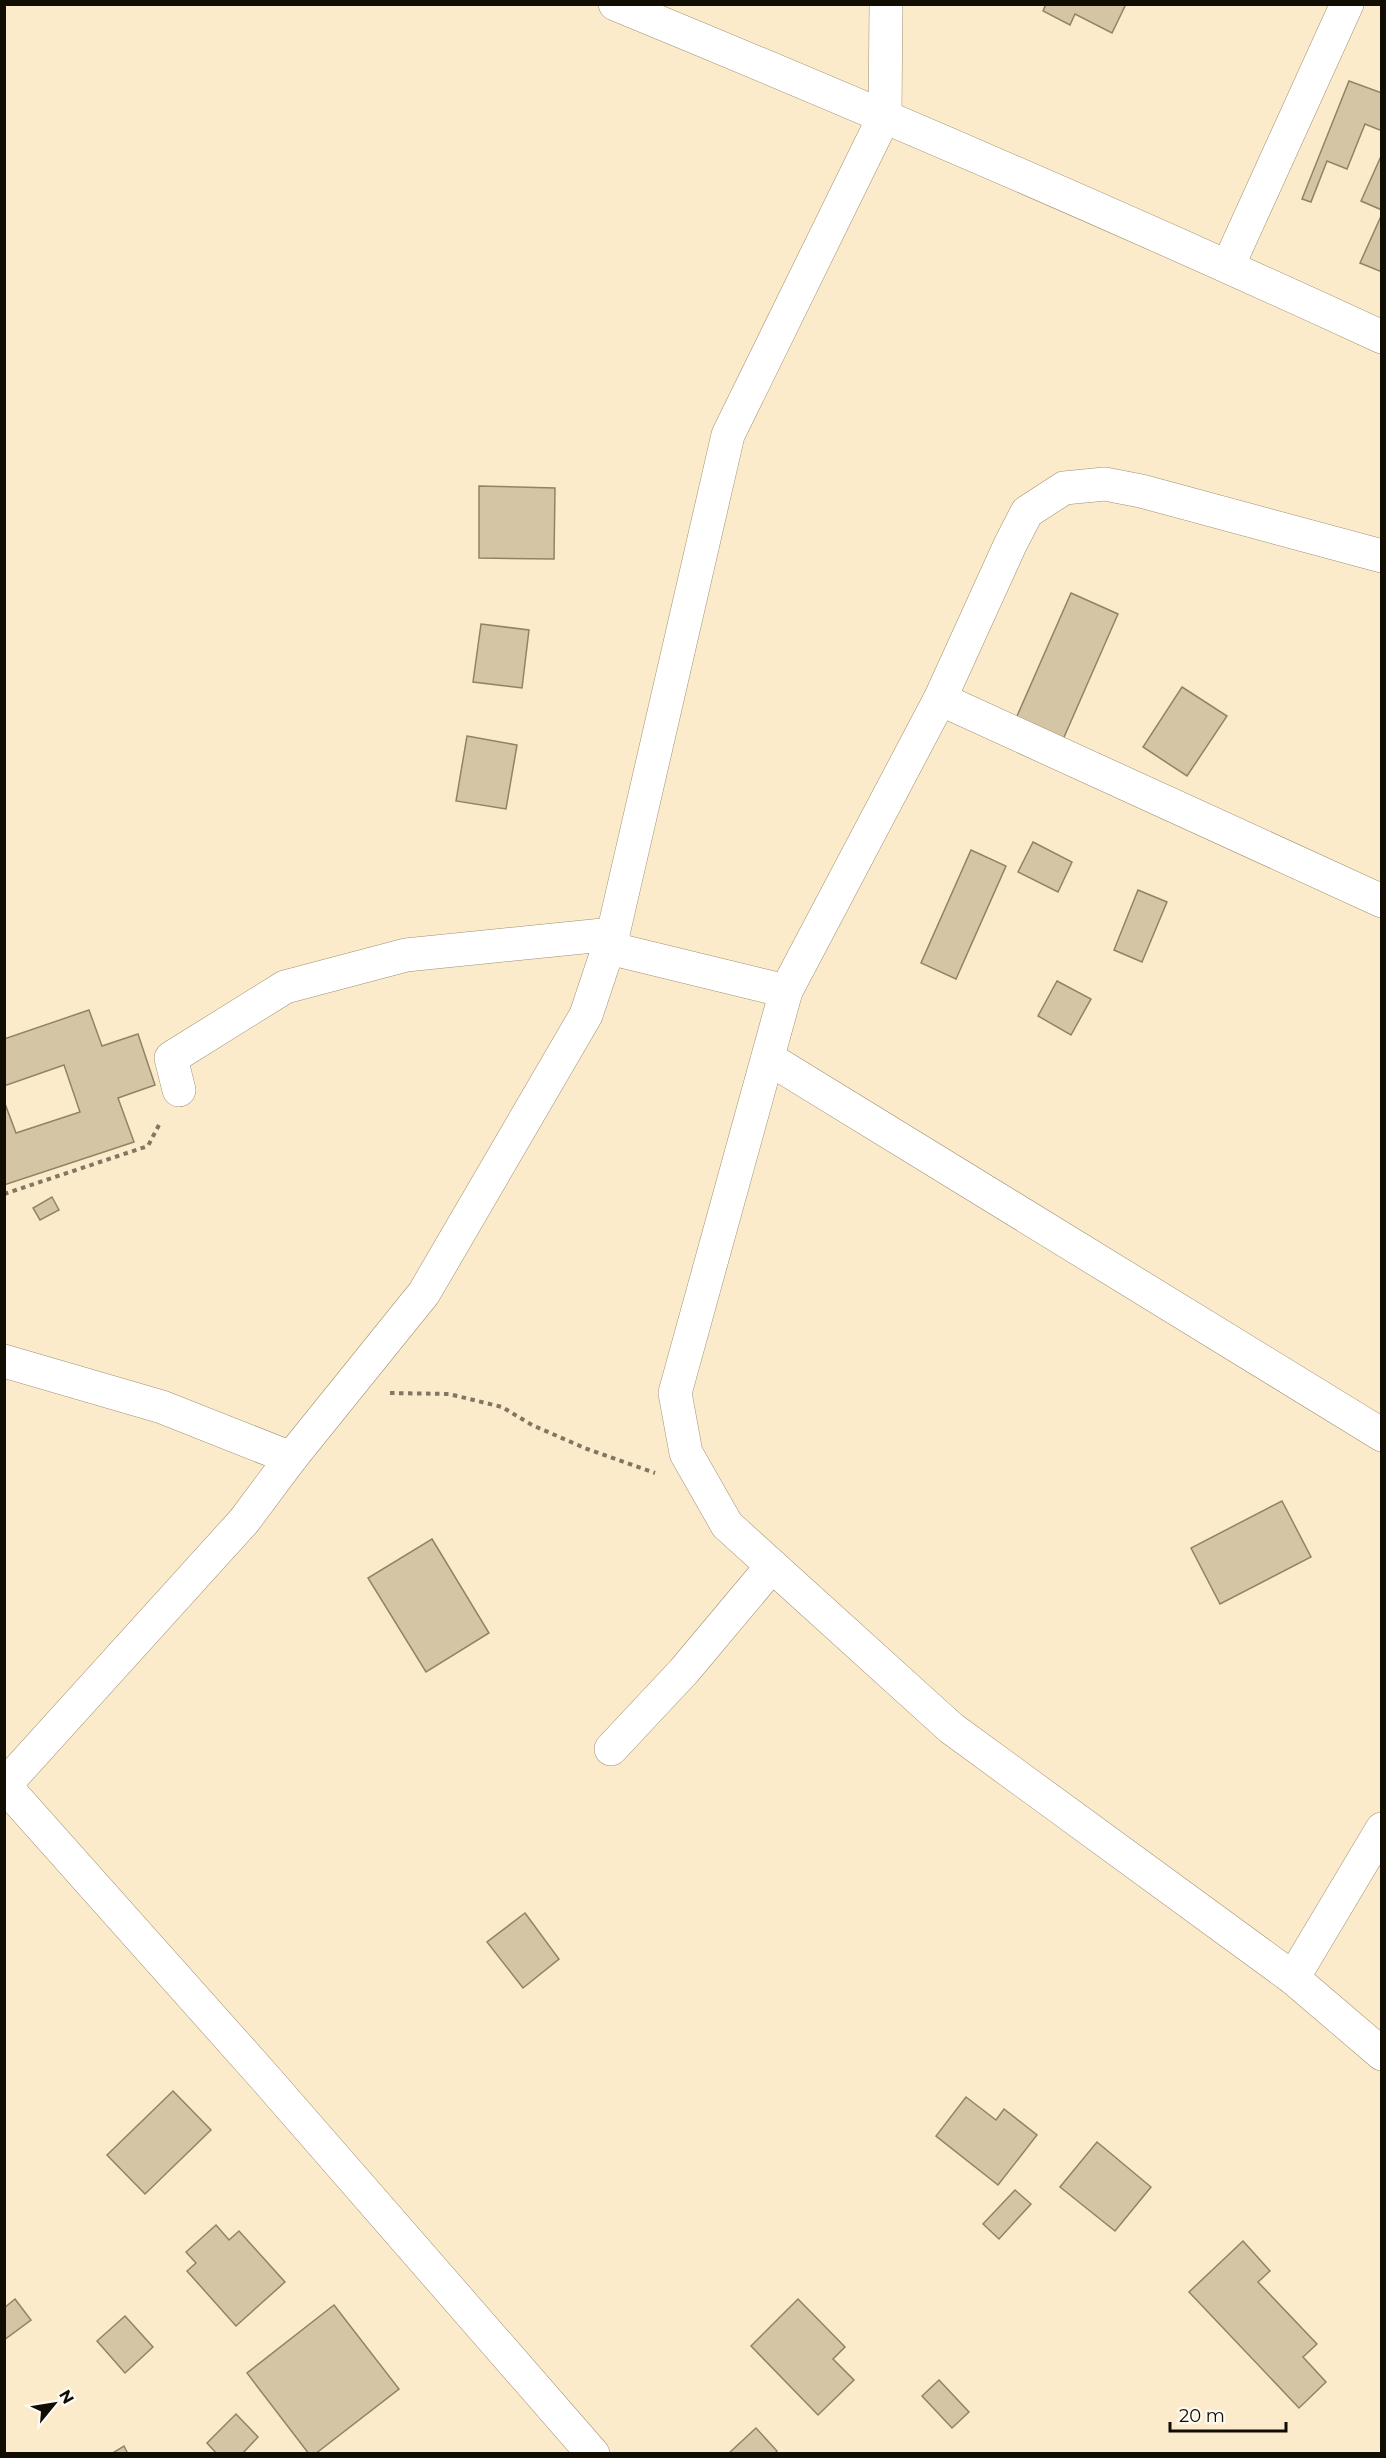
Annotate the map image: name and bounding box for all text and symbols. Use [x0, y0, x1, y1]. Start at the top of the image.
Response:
north arrow [24, 2374, 84, 2434]
text: N [55, 2386, 78, 2407]
scale bar [1170, 2395, 1286, 2433]
text: 20 m [1179, 2405, 1225, 2427]

